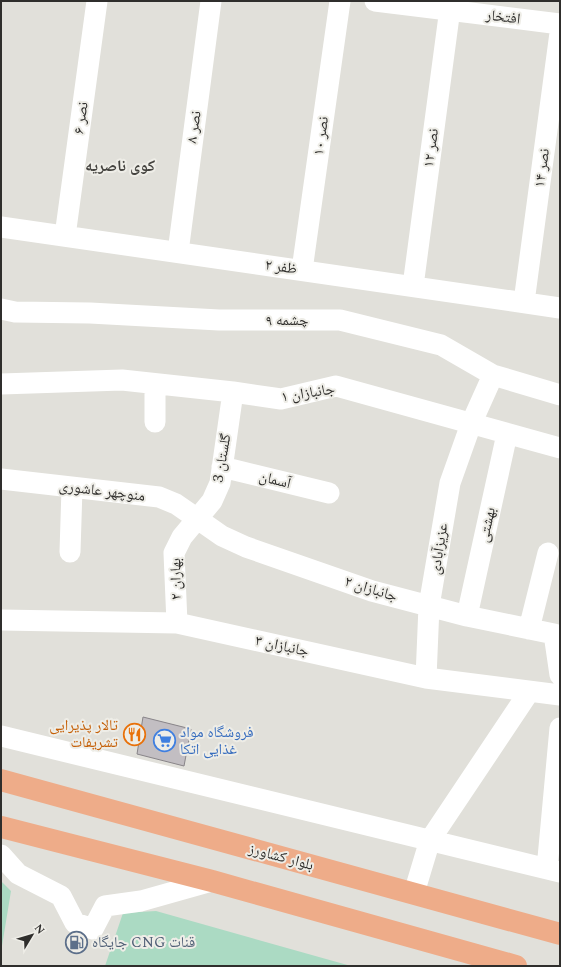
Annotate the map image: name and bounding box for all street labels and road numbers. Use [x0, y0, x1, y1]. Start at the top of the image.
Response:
street label: افتخار [483, 3, 522, 31]
street label: نصر ۶ [67, 100, 95, 136]
street label: نصر ۸ [180, 109, 208, 145]
street label: نصر ۱۰ [307, 115, 335, 157]
street label: نصر ۱۲ [417, 127, 445, 169]
street label: نصر ۱۴ [528, 147, 556, 189]
street label: ظفر ۲ [263, 253, 299, 281]
street label: چشمه ۹ [266, 309, 309, 332]
street label: جانبازان ۱ [279, 377, 337, 409]
street label: گلستان 3 [206, 431, 238, 484]
street label: آسمان [257, 465, 295, 495]
street label: منوچهر عاشوری [58, 474, 147, 508]
street label: بهشتی [472, 505, 502, 545]
street label: عزیزآبادی [424, 521, 454, 576]
street label: بهاران ۲ [164, 558, 188, 600]
street label: جانبازان ۲ [342, 570, 401, 608]
street label: جانبازان ۳ [253, 629, 311, 663]
street label: بلوار کشاورز [245, 837, 316, 877]

